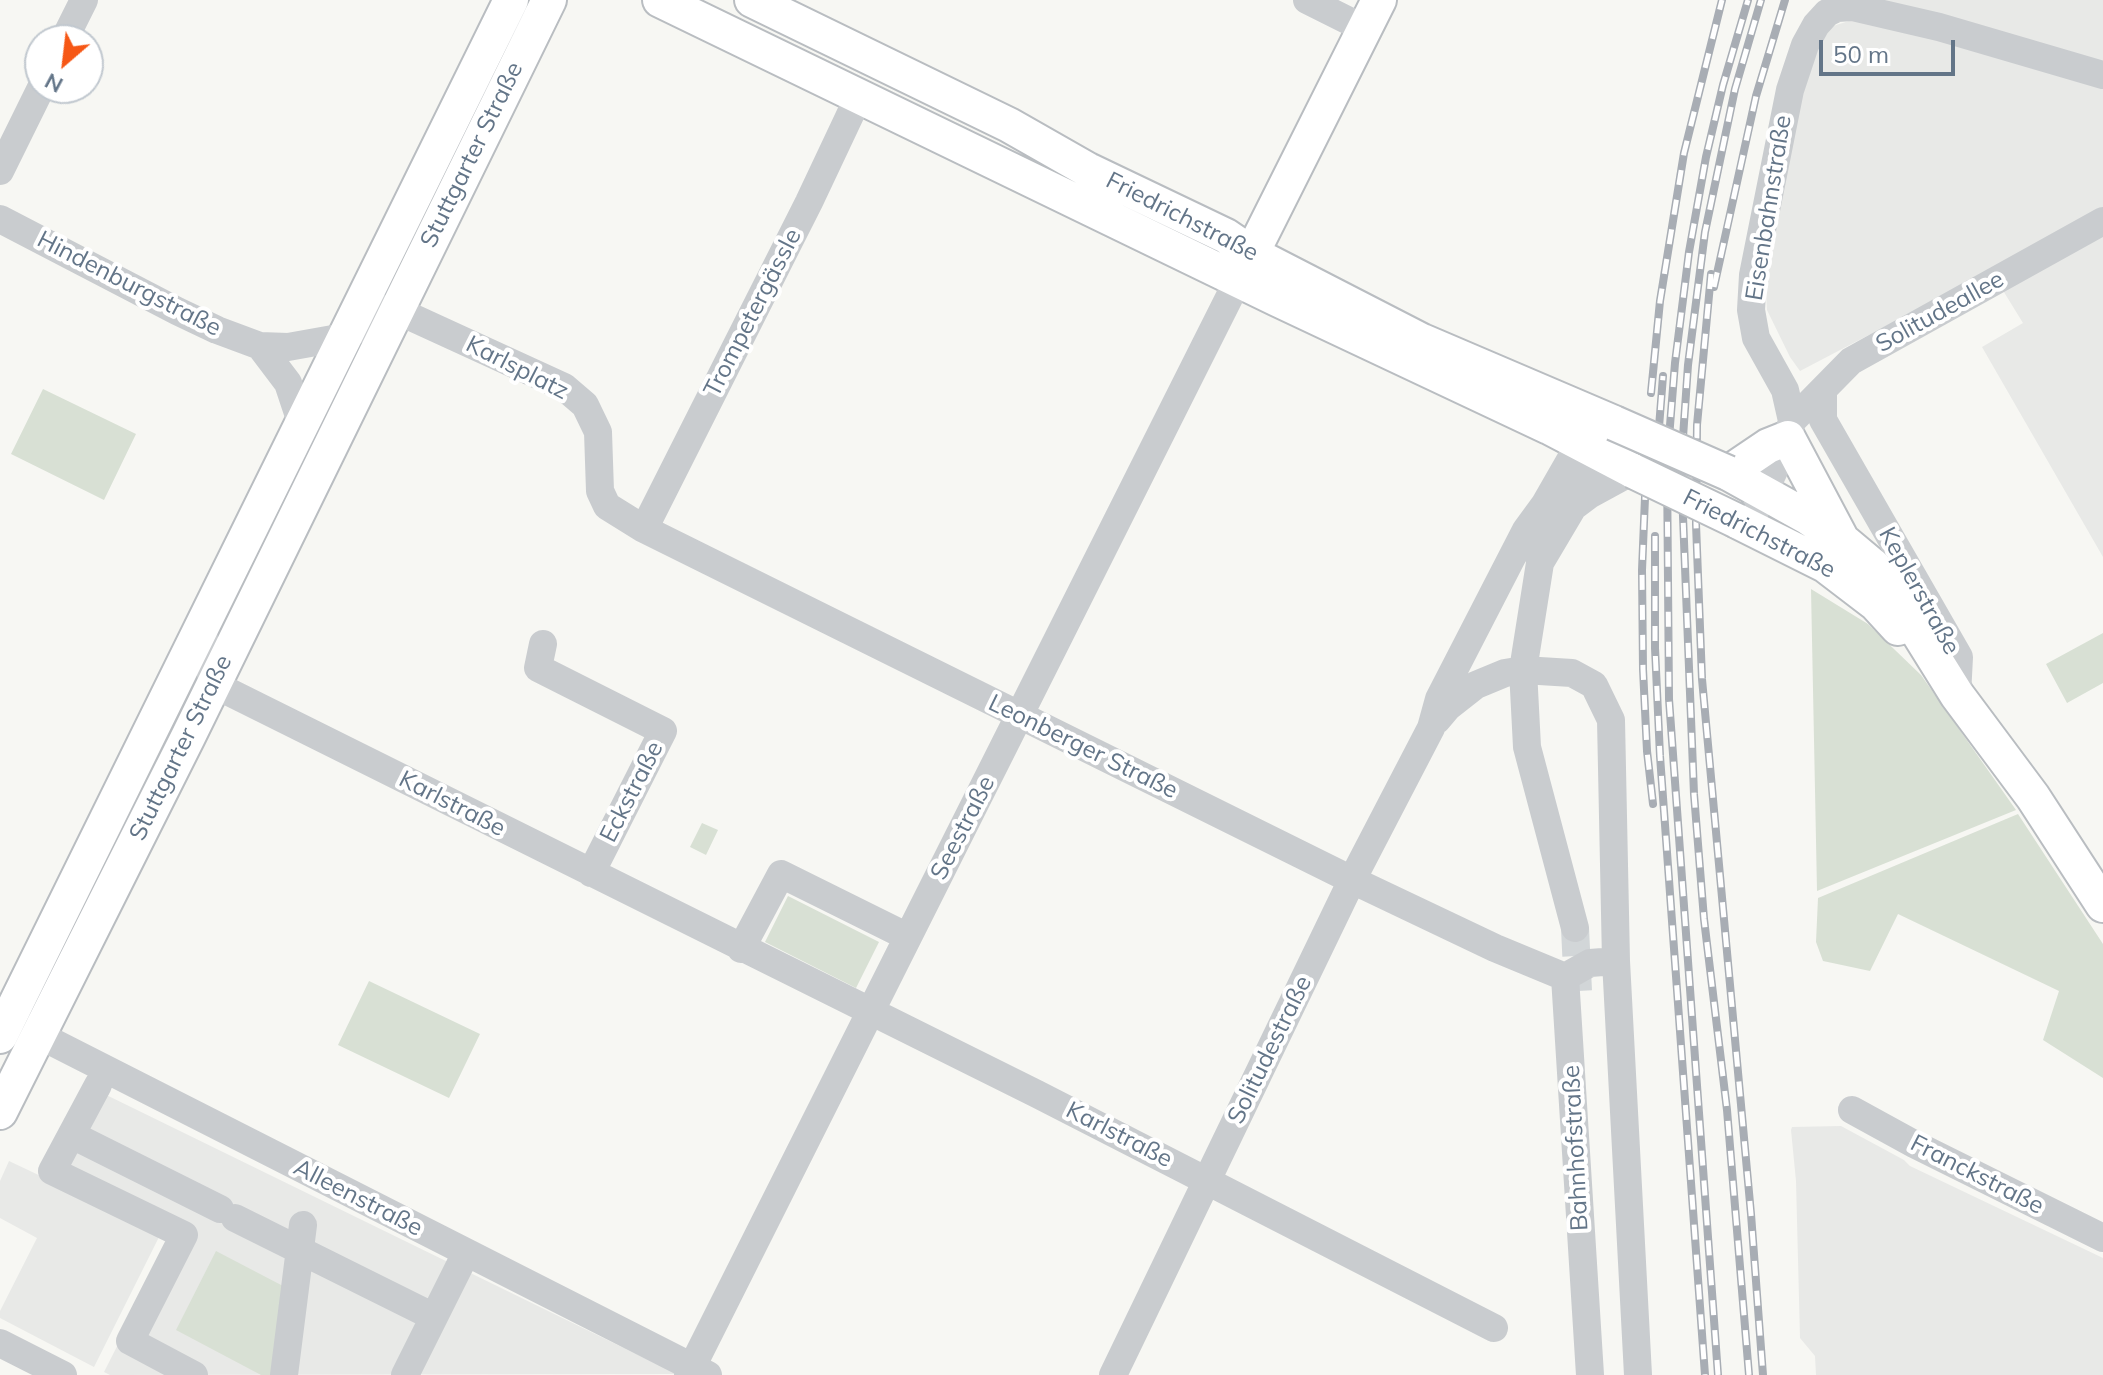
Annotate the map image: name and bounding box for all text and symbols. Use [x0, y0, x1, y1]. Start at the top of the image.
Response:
north arrow [24, 24, 104, 104]
scale bar [1823, 24, 1959, 74]
text: 50 m [1833, 39, 1889, 69]
street label: Stuttgarter Straße [415, 58, 529, 252]
text: N [40, 67, 68, 100]
street label: Eisenbahnstraße [1740, 113, 1798, 303]
street label: Friedrichstraße [1101, 166, 1263, 268]
street label: Trompetergässle [698, 224, 808, 402]
street label: Hindenburgstraße [32, 225, 226, 343]
street label: Solitudeallee [1871, 265, 2009, 359]
street label: Karlsplatz [461, 330, 573, 406]
street label: Friedrichstraße [1678, 483, 1840, 585]
street label: Keplerstraße [1872, 522, 1966, 660]
street label: Stuttgarter Straße [124, 651, 238, 845]
street label: Leonberger Straße [984, 689, 1182, 805]
street label: Eckstraße [594, 737, 670, 847]
street label: Karlstraße [394, 765, 510, 843]
street label: Seestraße [925, 771, 1001, 885]
street label: Solitudestraße [1222, 971, 1318, 1129]
street label: Bahnhofstraße [1557, 1064, 1595, 1232]
street label: Karlstraße [1061, 1096, 1177, 1174]
street label: Franckstraße [1906, 1129, 2048, 1221]
street label: Alleenstraße [289, 1153, 427, 1243]

